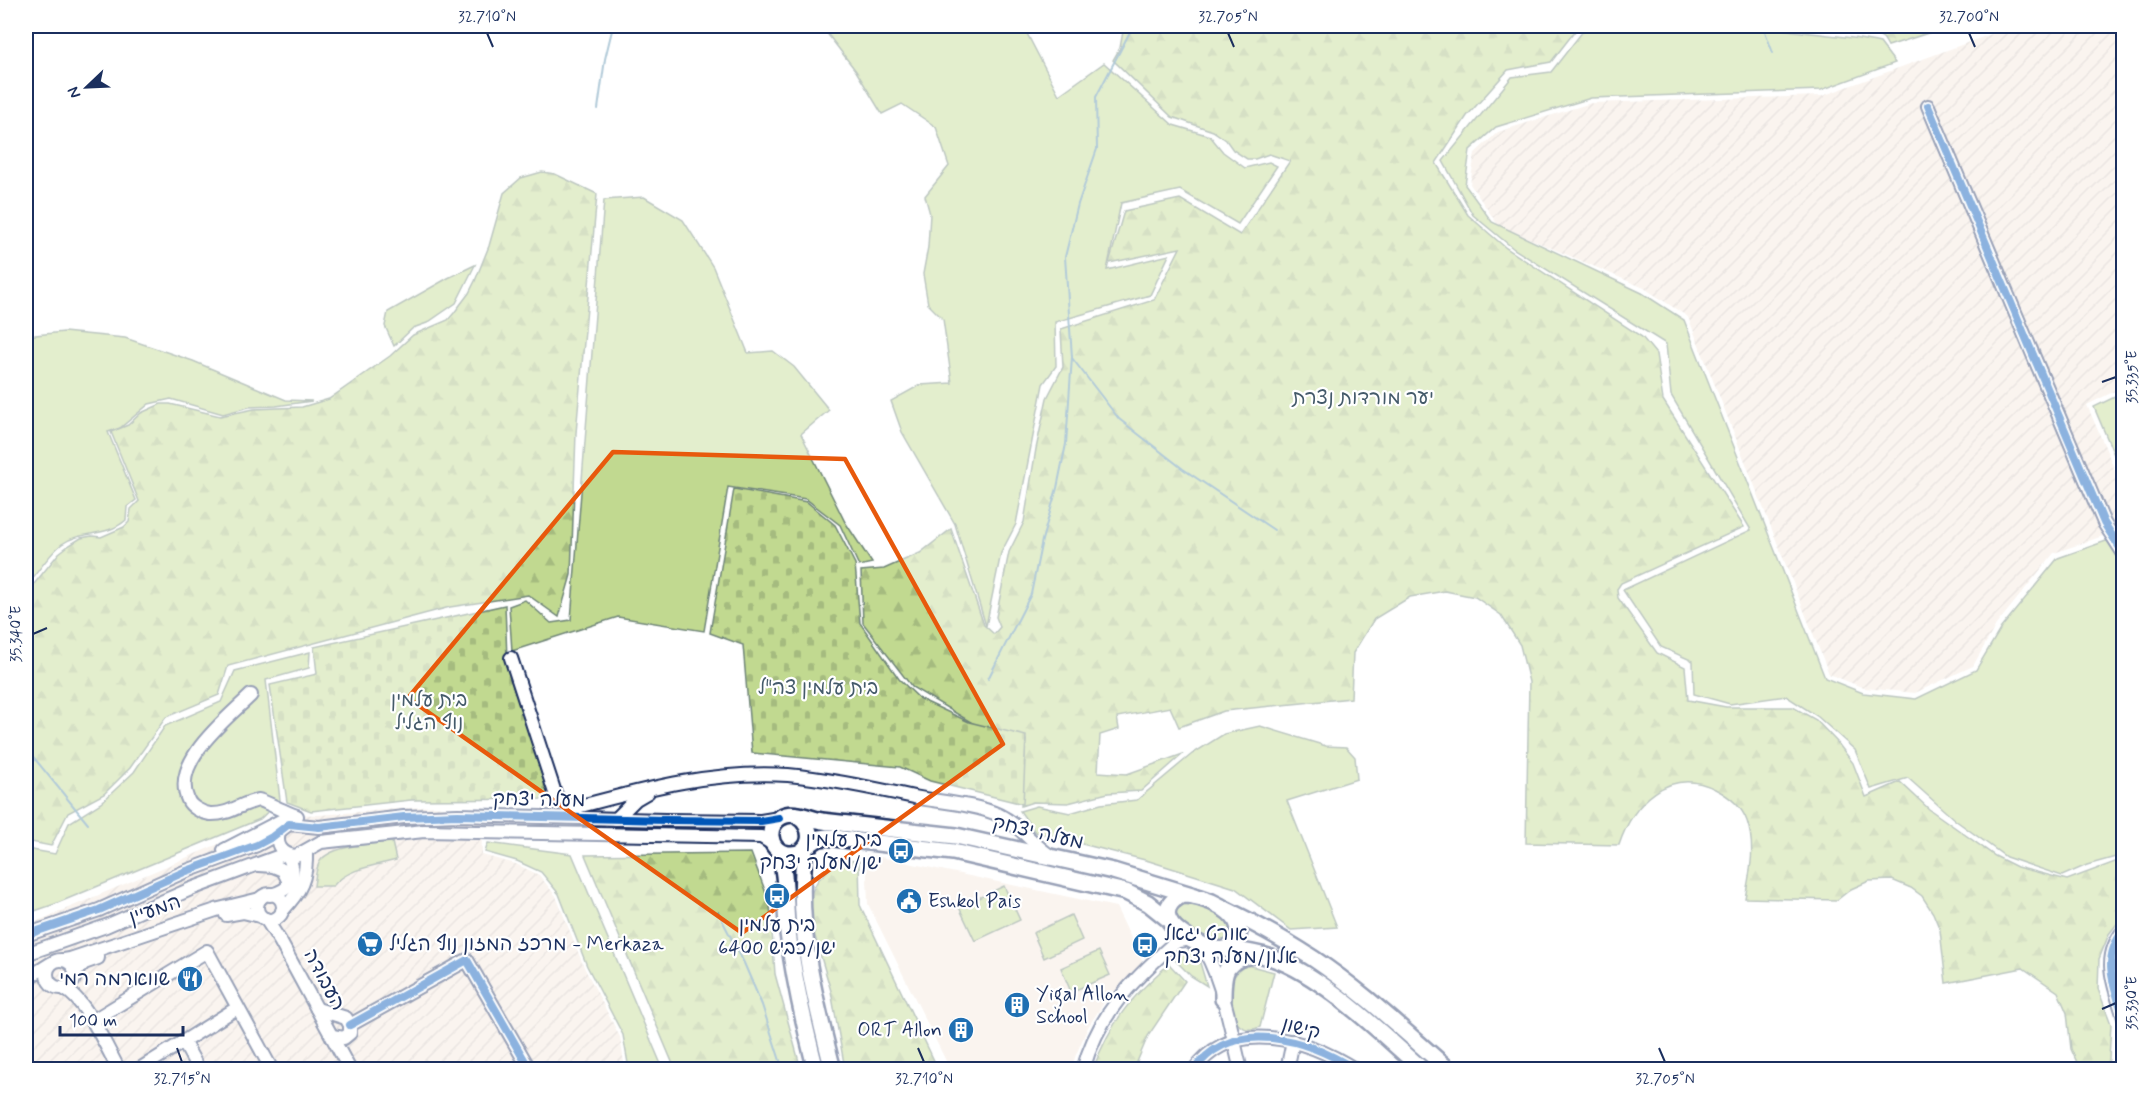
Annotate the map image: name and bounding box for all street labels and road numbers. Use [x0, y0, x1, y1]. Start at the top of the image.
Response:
street label: מעלה יצחק [492, 786, 586, 814]
street label: מעלה יצחק [990, 809, 1086, 857]
street label: המעיין [125, 889, 185, 931]
street label: העבודה [296, 944, 352, 1016]
street label: קישון [1279, 1011, 1323, 1047]

